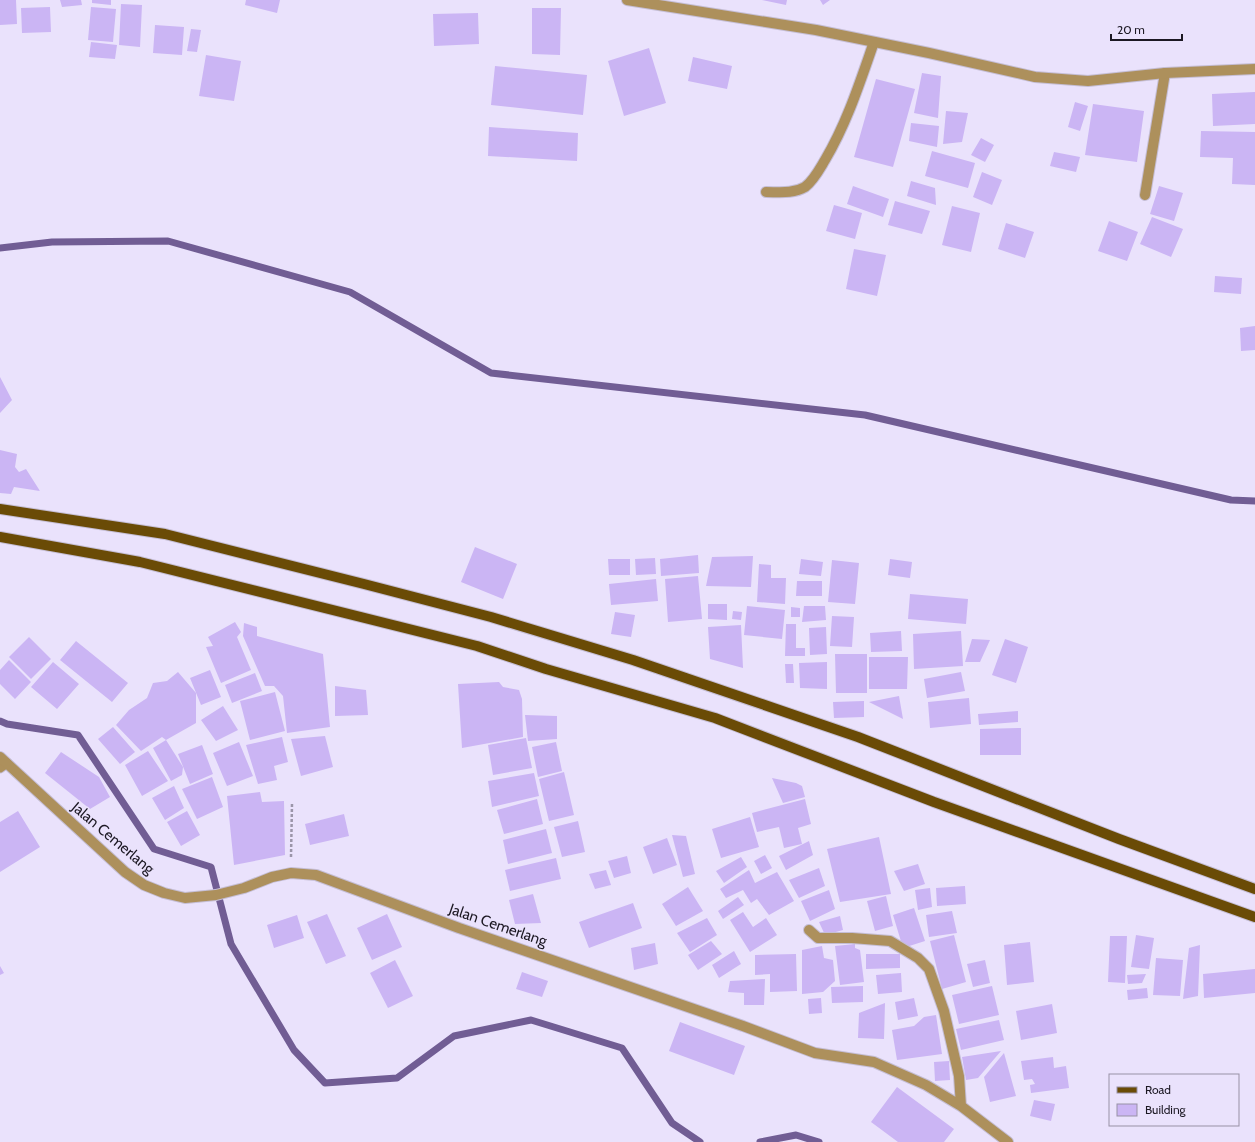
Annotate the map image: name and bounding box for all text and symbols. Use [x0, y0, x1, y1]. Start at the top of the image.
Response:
scale bar [1111, 16, 1182, 42]
text: 20 m [1117, 22, 1145, 37]
street label: Jalan Cemerlang [67, 798, 158, 878]
street label: Jalan Cemerlang [446, 900, 550, 950]
legend [1109, 1074, 1239, 1126]
text: Road [1145, 1082, 1171, 1097]
text: Building [1145, 1102, 1187, 1117]

